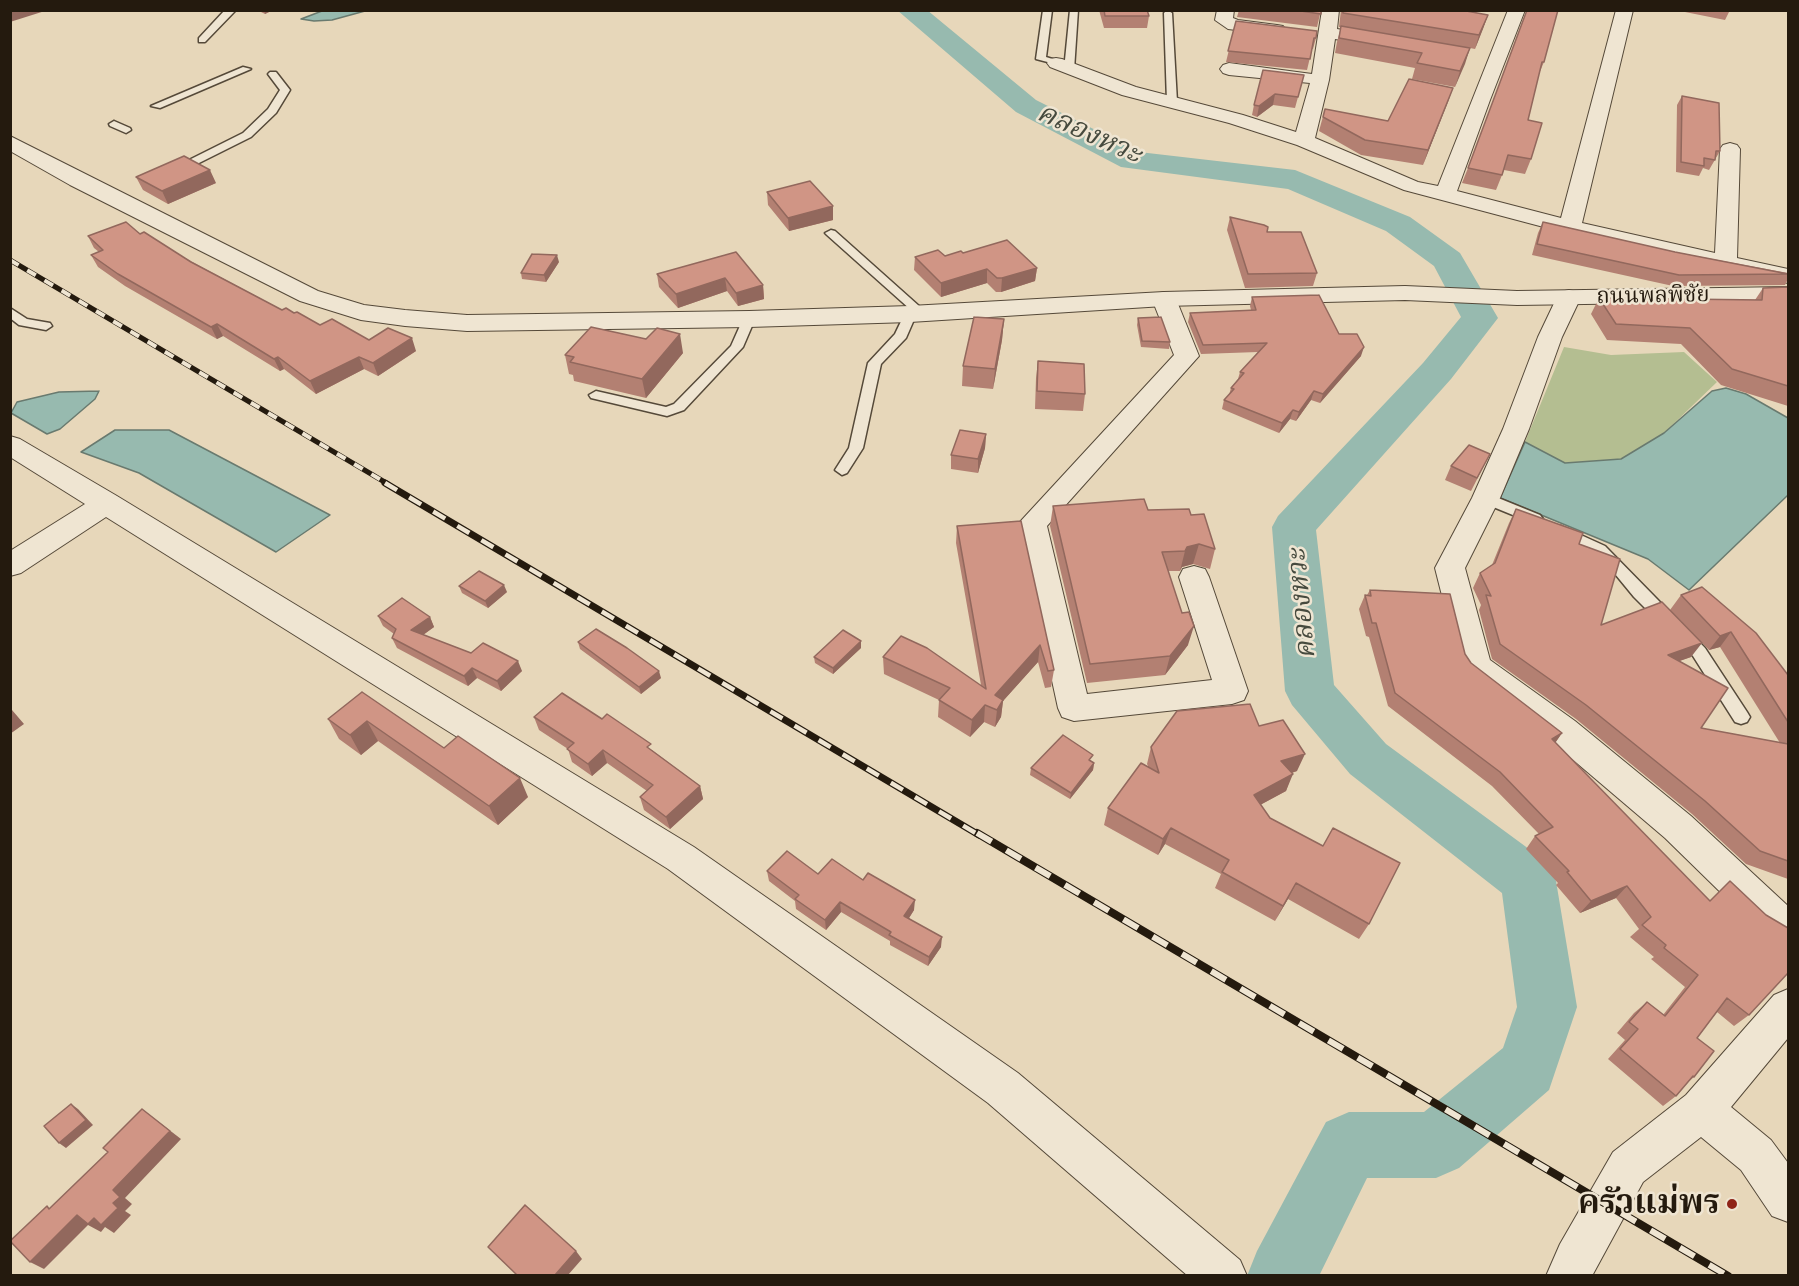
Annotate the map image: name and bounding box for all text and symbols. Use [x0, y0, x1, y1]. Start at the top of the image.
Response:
water label: คลองหวะ [1032, 96, 1146, 172]
street label: ถนนพลพิชัย [1596, 282, 1710, 310]
water label: คลองหวะ [1280, 548, 1324, 660]
place label: ครัวแม่พร [1578, 1184, 1720, 1224]
marker: ครัวแม่พร [1725, 1197, 1739, 1211]

